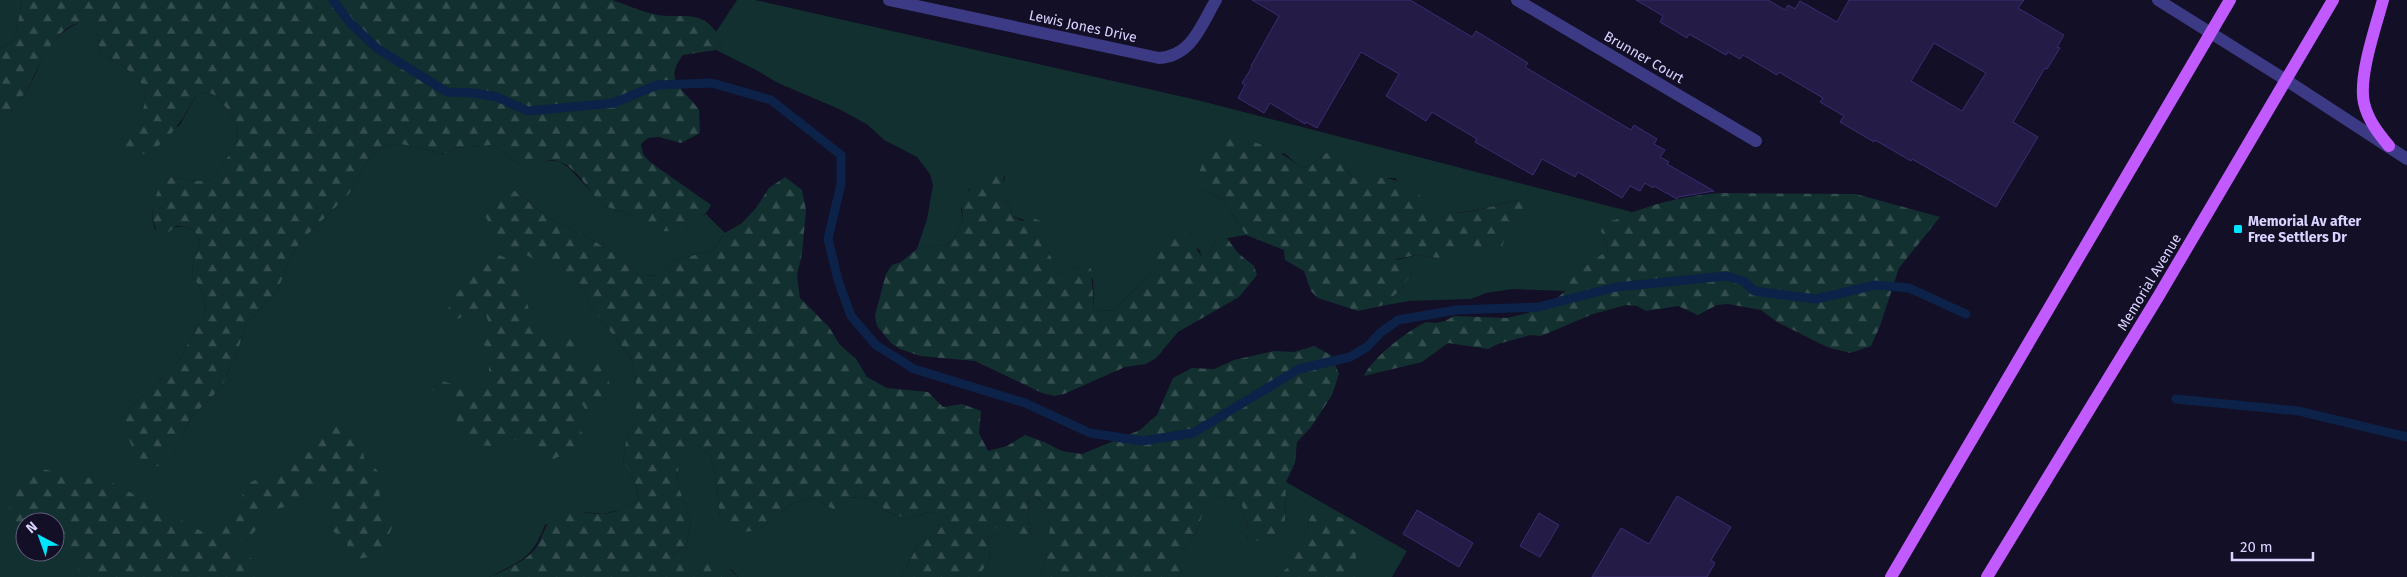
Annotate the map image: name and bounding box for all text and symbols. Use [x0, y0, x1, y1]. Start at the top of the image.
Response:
street label: Lewis Jones Drive [1027, 7, 1138, 46]
street label: Brunner Court [1601, 28, 1688, 88]
place label: Memorial Av after Free Settlers Dr [2248, 213, 2362, 246]
marker: Memorial Av after Free Settlers Dr [2232, 223, 2244, 235]
street label: Memorial Avenue [2114, 231, 2185, 334]
north arrow [15, 512, 65, 562]
text: N [23, 518, 41, 537]
scale bar [2232, 530, 2313, 562]
text: 20 m [2240, 538, 2273, 556]

